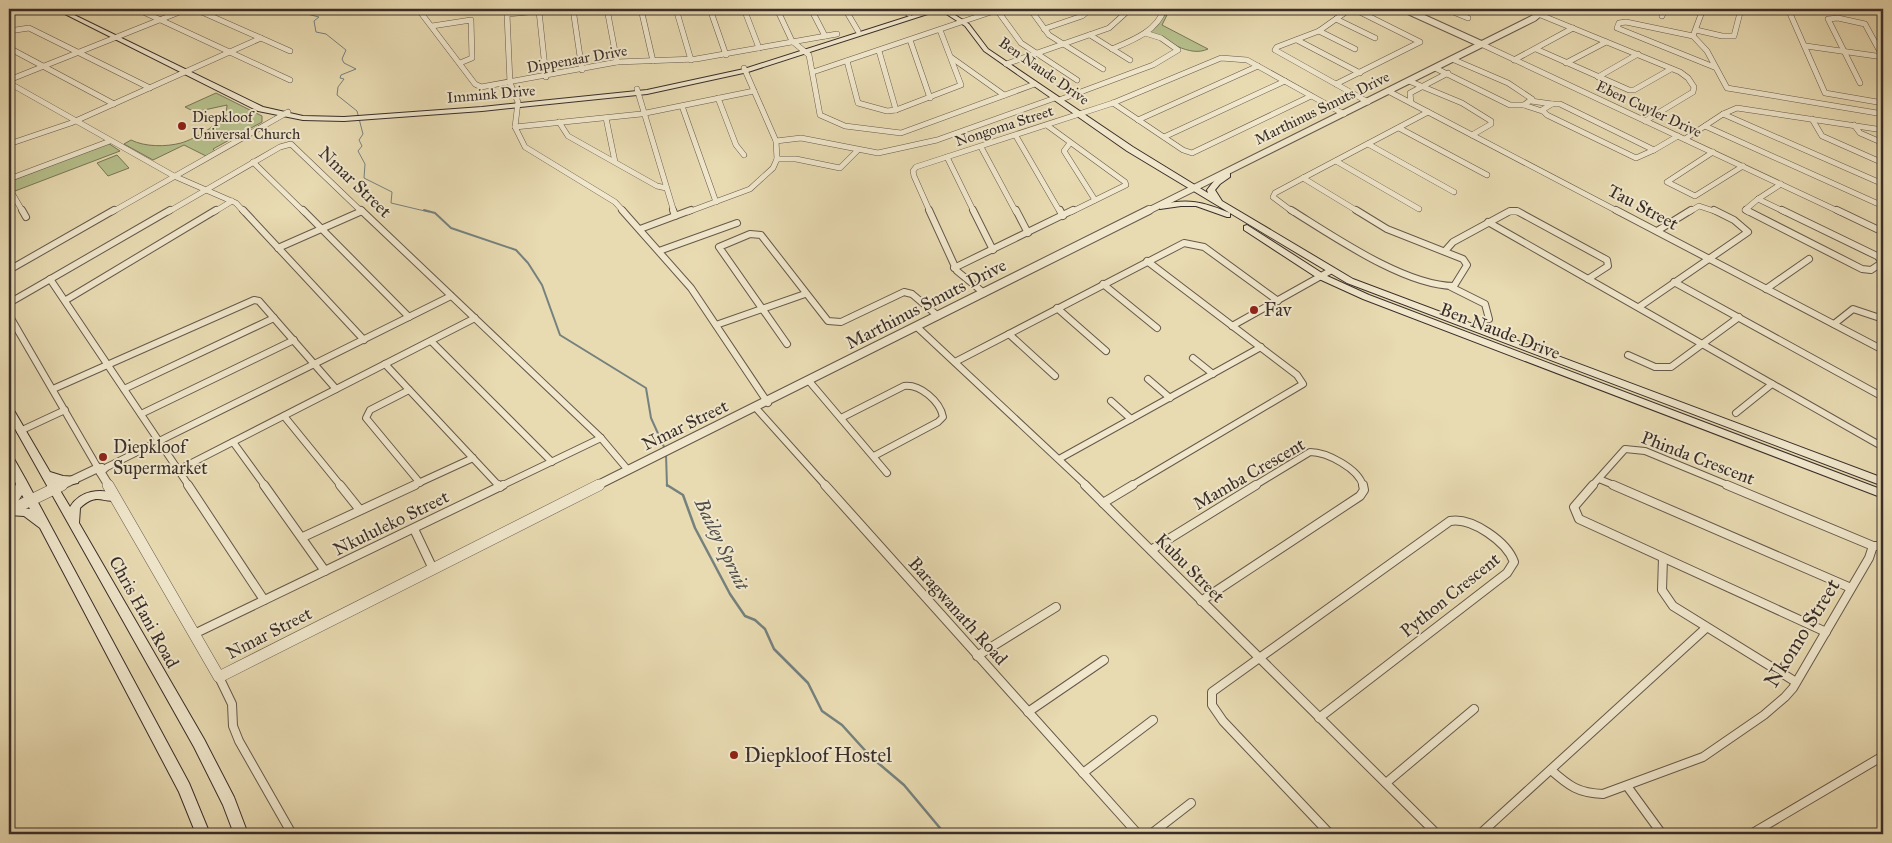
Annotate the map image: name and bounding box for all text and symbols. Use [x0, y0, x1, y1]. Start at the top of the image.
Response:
street label: Ben Naude Drive [995, 33, 1093, 109]
street label: Dippenaar Drive [525, 41, 629, 77]
street label: Marthinus Smuts Drive [1252, 68, 1392, 148]
street label: Eben Cuyler Drive [1593, 77, 1705, 141]
street label: Immink Drive [446, 81, 536, 107]
street label: Nongoma Street [953, 101, 1056, 150]
place label: Diepkloof Universal Church [192, 108, 301, 143]
marker: Diepkloof Universal Church [176, 120, 188, 132]
street label: Nmar Street [314, 142, 397, 223]
street label: Tau Street [1604, 179, 1683, 235]
street label: Marthinus Smuts Drive [842, 254, 1010, 354]
street label: Ben Naude Drive [1437, 298, 1563, 364]
place label: Fav [1264, 299, 1293, 321]
marker: Fav [1248, 304, 1260, 316]
street label: Nmar Street [638, 394, 732, 455]
street label: Phinda Crescent [1638, 426, 1758, 490]
street label: Mamba Crescent [1189, 433, 1309, 515]
place label: Diepkloof Supermarket [113, 436, 208, 479]
marker: Diepkloof Supermarket [97, 451, 109, 463]
street label: Nkululeko Street [330, 485, 453, 560]
water label: Bailey Spruit [689, 494, 755, 595]
street label: Kubu Street [1151, 529, 1230, 608]
street label: Python Crescent [1396, 548, 1505, 642]
street label: Chris Hani Road [104, 552, 184, 672]
street label: Baragwanath Road [903, 552, 1012, 670]
street label: Nkomo Street [1758, 573, 1846, 692]
street label: Nmar Street [223, 602, 316, 664]
place label: Diepkloof Hostel [744, 742, 892, 768]
marker: Diepkloof Hostel [728, 749, 740, 761]

